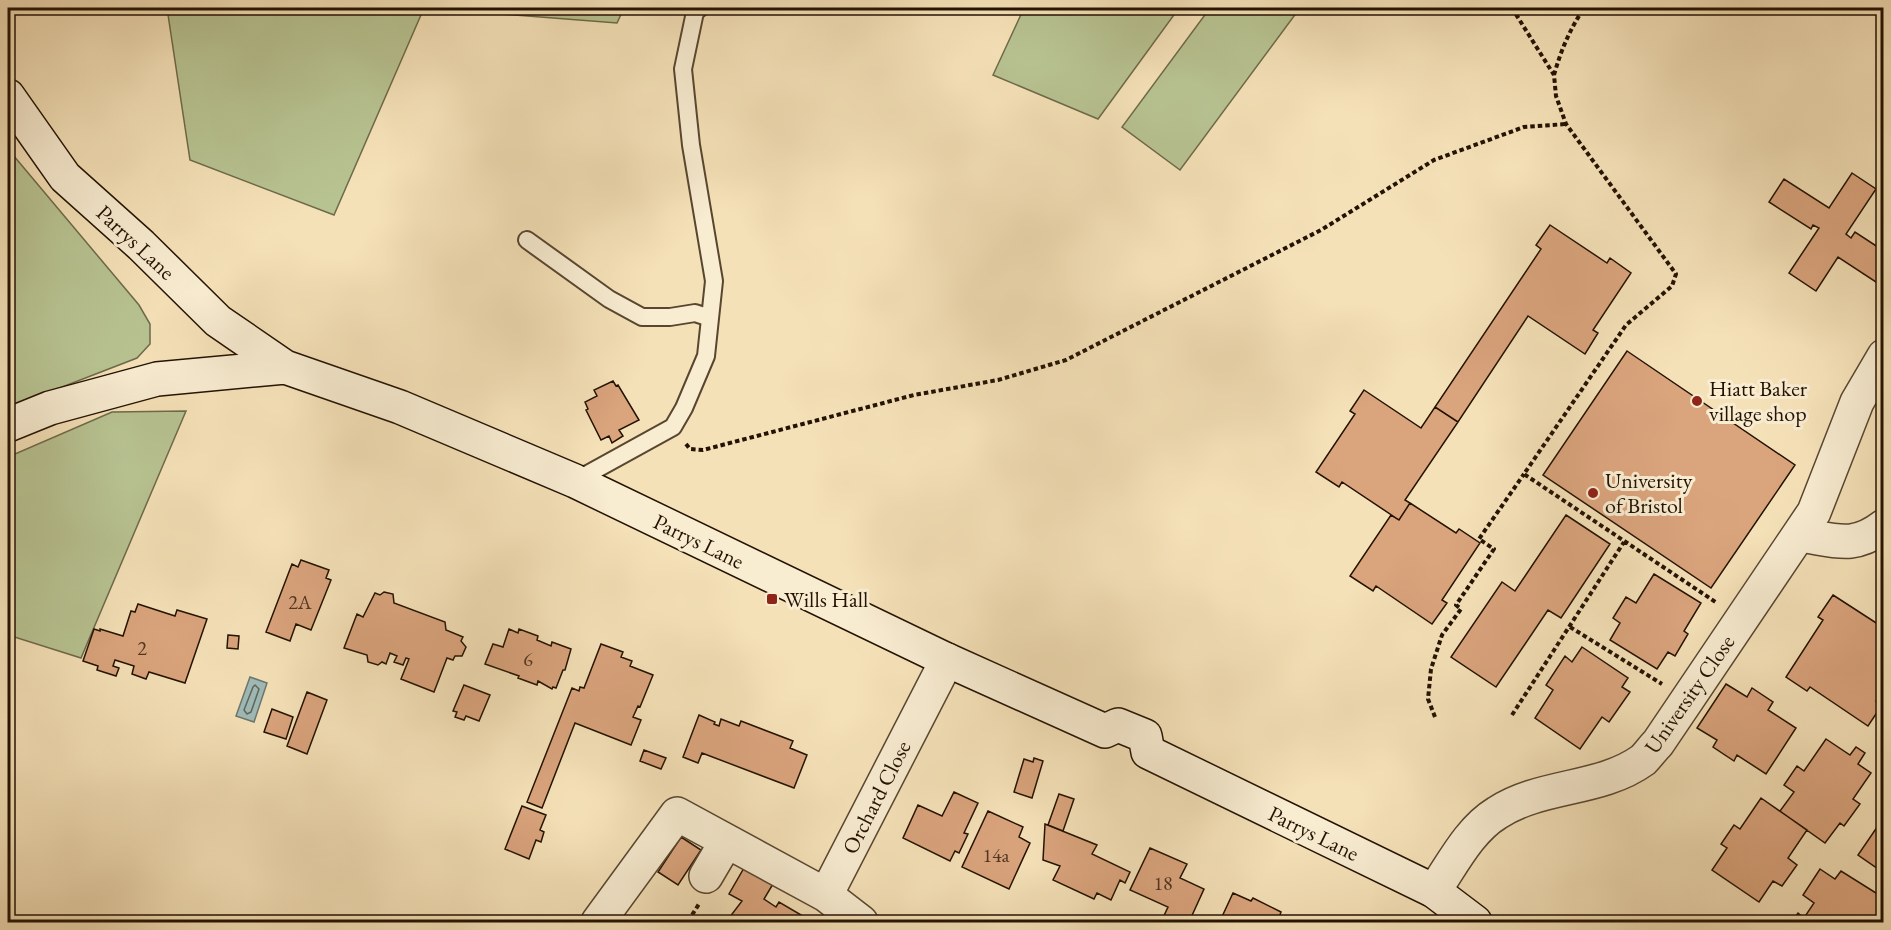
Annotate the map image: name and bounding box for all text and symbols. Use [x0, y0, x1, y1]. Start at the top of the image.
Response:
street label: Parrys Lane [90, 199, 182, 286]
place label: Hiatt Baker village shop [1709, 374, 1808, 428]
marker: Hiatt Baker village shop [1690, 394, 1704, 408]
place label: University of Bristol [1605, 466, 1693, 520]
marker: University of Bristol [1586, 486, 1600, 500]
street label: Parrys Lane [649, 507, 749, 576]
place label: Wills Hall [784, 585, 868, 614]
house number: 2A [288, 589, 312, 615]
marker: Wills Hall [765, 592, 779, 606]
street label: University Close [1638, 629, 1741, 760]
house number: 2 [137, 635, 147, 661]
house number: 6 [523, 646, 533, 672]
street label: Orchard Close [835, 735, 918, 859]
street label: Parrys Lane [1264, 799, 1364, 868]
house number: 14a [982, 842, 1010, 868]
house number: 18 [1153, 870, 1173, 896]

